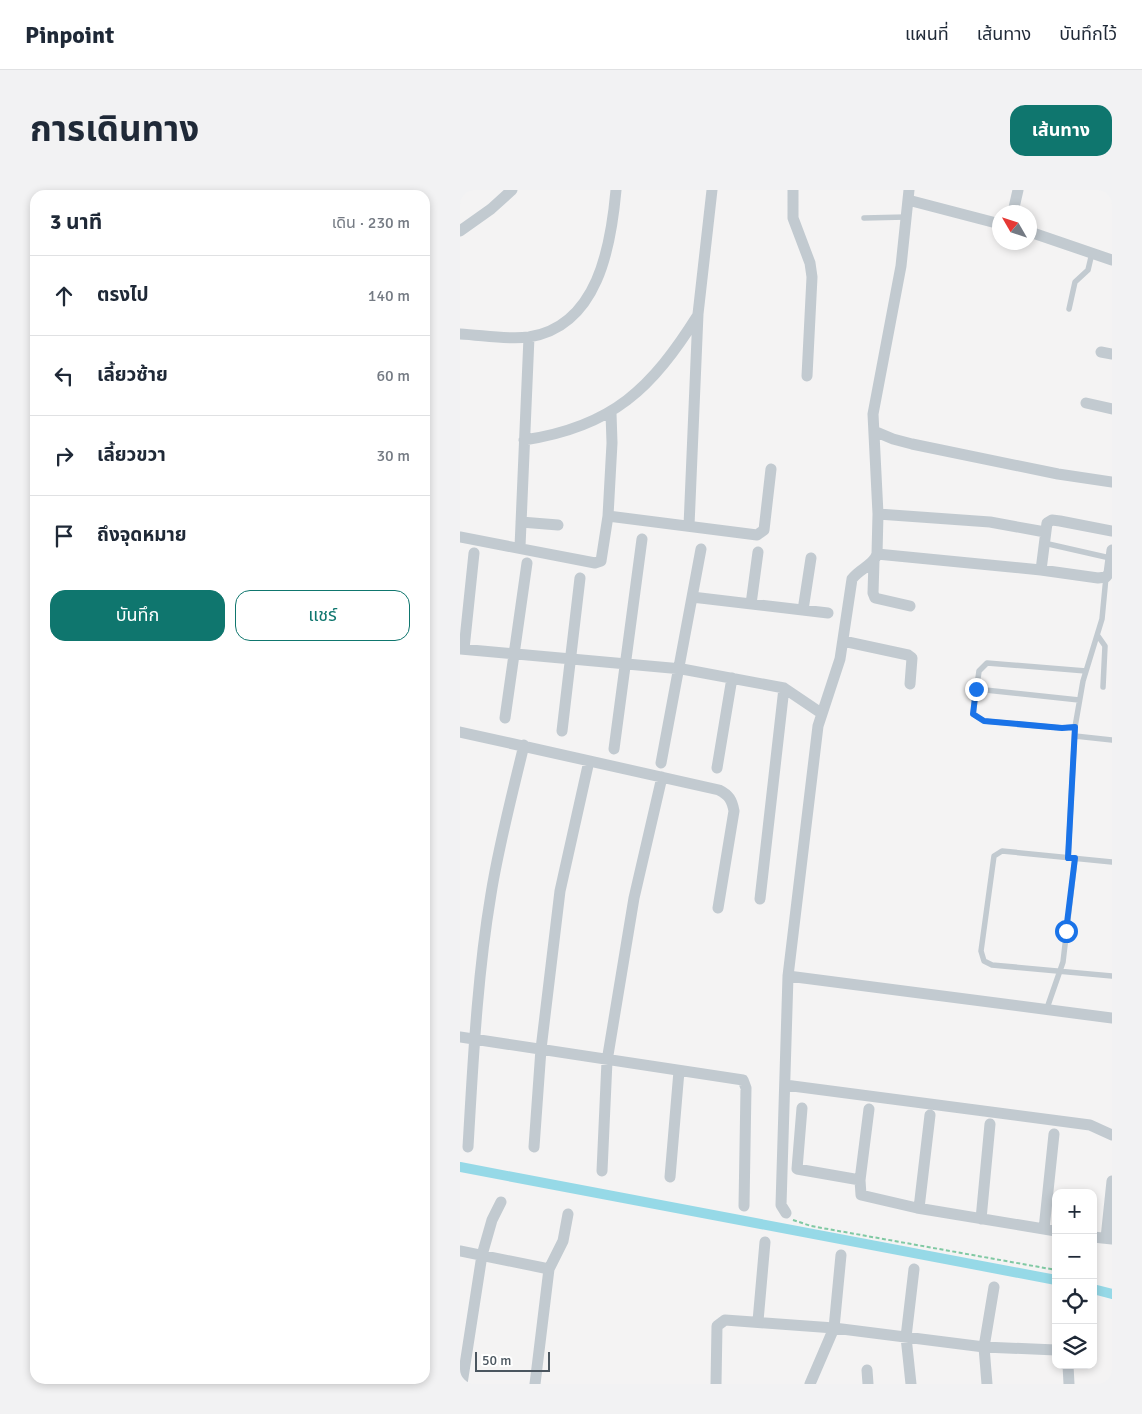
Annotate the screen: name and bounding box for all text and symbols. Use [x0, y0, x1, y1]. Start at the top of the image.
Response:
text: Pinpoint [25, 20, 114, 50]
text: แผนที่ [905, 23, 949, 45]
text: เส้นทาง [977, 23, 1031, 45]
text: บันทึกไว้ [1059, 23, 1117, 45]
button: เส้นทาง [1010, 105, 1112, 156]
text: การเดินทาง [30, 108, 199, 151]
north arrow [992, 205, 1037, 250]
text: 3 นาที [50, 209, 102, 235]
text: เดิน · 230 m [332, 213, 410, 233]
icon: ahead [50, 282, 78, 310]
text: ตรงไป [97, 283, 149, 307]
text: 140 m [368, 286, 410, 306]
icon: left [50, 362, 78, 390]
text: เลี้ยวซ้าย [97, 363, 168, 387]
text: 60 m [376, 366, 410, 386]
icon: right [50, 442, 78, 470]
text: เลี้ยวขวา [97, 443, 166, 467]
text: 30 m [376, 446, 410, 466]
icon: arrive [50, 522, 78, 550]
text: ถึงจุดหมาย [97, 523, 187, 547]
button: บันทึก [50, 590, 225, 641]
button: แชร์ [235, 590, 410, 641]
route end [965, 678, 988, 701]
route start [1055, 920, 1078, 943]
map controls [1052, 1189, 1097, 1369]
button: + [1052, 1189, 1097, 1234]
button: − [1052, 1234, 1097, 1279]
button: locate [1052, 1279, 1097, 1324]
button: layers [1052, 1324, 1097, 1369]
scale bar [475, 1349, 550, 1372]
text: 50 m [482, 1352, 511, 1369]

